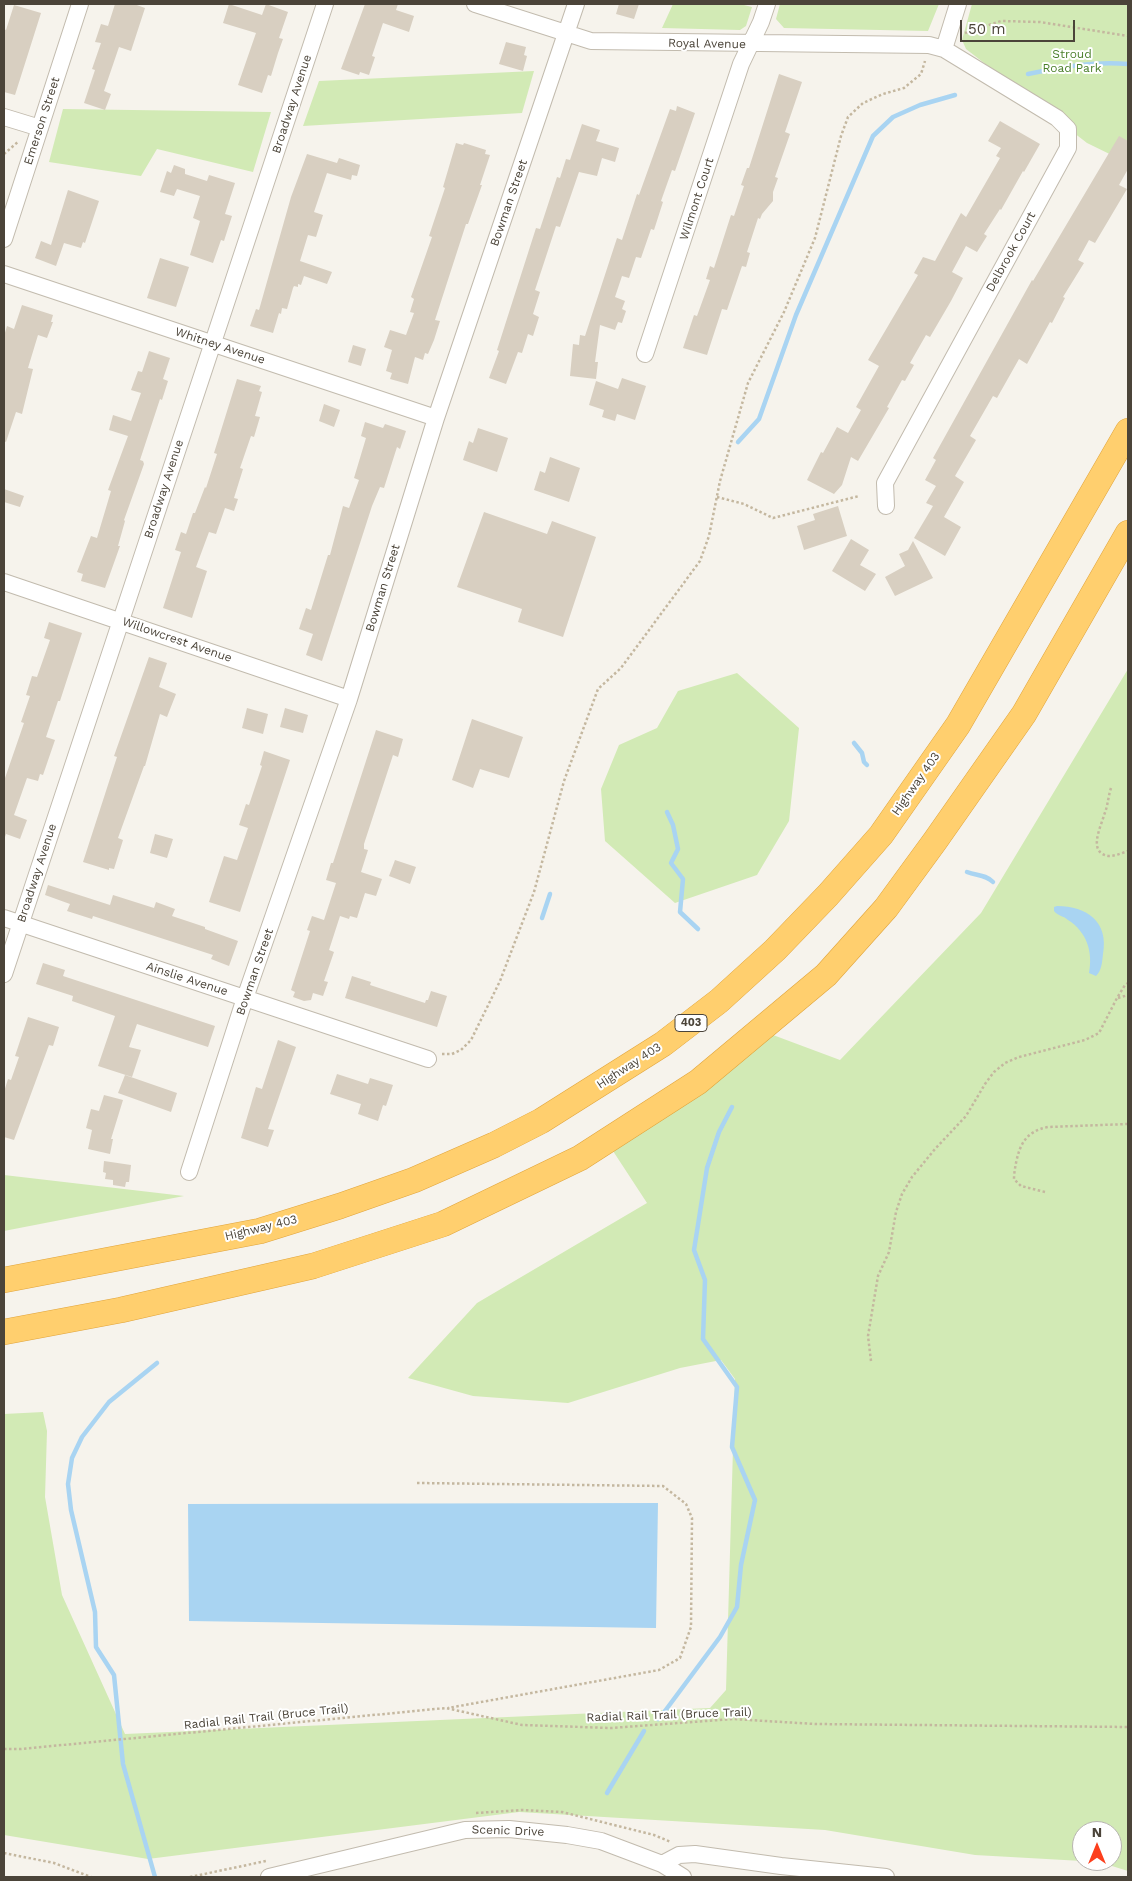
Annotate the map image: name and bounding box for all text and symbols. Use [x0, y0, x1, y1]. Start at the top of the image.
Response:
scale bar [962, 10, 1077, 42]
text: 50 m [968, 20, 1005, 38]
street label: Royal Avenue [668, 36, 746, 52]
park label: Stroud Road Park [1042, 47, 1102, 75]
street label: Broadway Avenue [269, 53, 315, 155]
street label: Emerson Street [21, 75, 63, 167]
street label: Wilmont Court [677, 156, 717, 242]
street label: Bowman Street [487, 158, 531, 248]
street label: Delbrook Court [983, 210, 1039, 294]
street label: Whitney Avenue [173, 325, 267, 367]
street label: Broadway Avenue [141, 438, 187, 540]
street label: Bowman Street [363, 543, 403, 633]
street label: Willowcrest Avenue [120, 614, 234, 666]
street label: Highway 403 [889, 750, 943, 818]
street label: Broadway Avenue [14, 822, 60, 924]
street label: Bowman Street [233, 927, 277, 1017]
street label: Ainslie Avenue [144, 959, 230, 999]
road number: 403 [675, 1014, 707, 1032]
street label: Highway 403 [594, 1040, 664, 1092]
street label: Highway 403 [223, 1212, 299, 1244]
street label: Radial Rail Trail (Bruce Trail) [183, 1701, 349, 1733]
street label: Radial Rail Trail (Bruce Trail) [586, 1705, 752, 1725]
north arrow [1072, 1821, 1122, 1871]
street label: Scenic Drive [471, 1823, 545, 1839]
text: N [1092, 1824, 1102, 1840]

